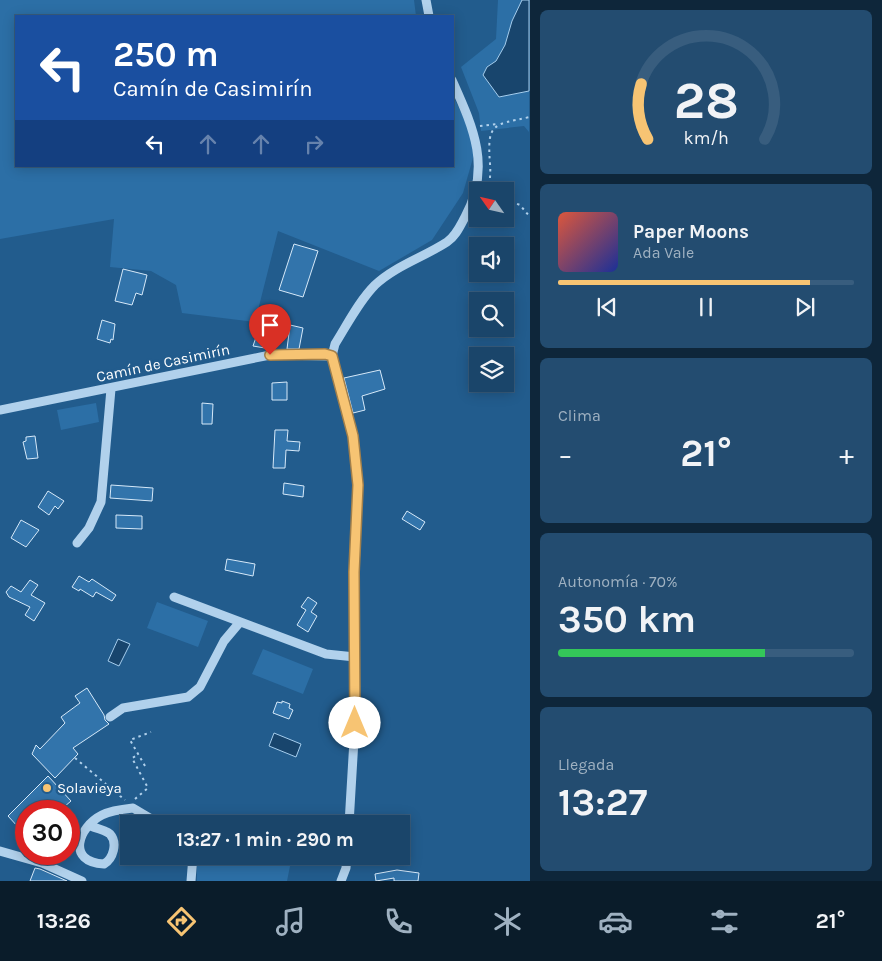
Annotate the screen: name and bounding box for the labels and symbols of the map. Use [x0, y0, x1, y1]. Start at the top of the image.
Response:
north arrow [469, 182, 514, 228]
pin [249, 304, 291, 355]
street label: Camín de Casimirín [95, 340, 231, 386]
position arrow [328, 696, 380, 748]
place label: Solavieya [57, 779, 122, 797]
marker: Solavieya [41, 782, 53, 794]
speed limit sign: 30 [15, 800, 80, 865]

